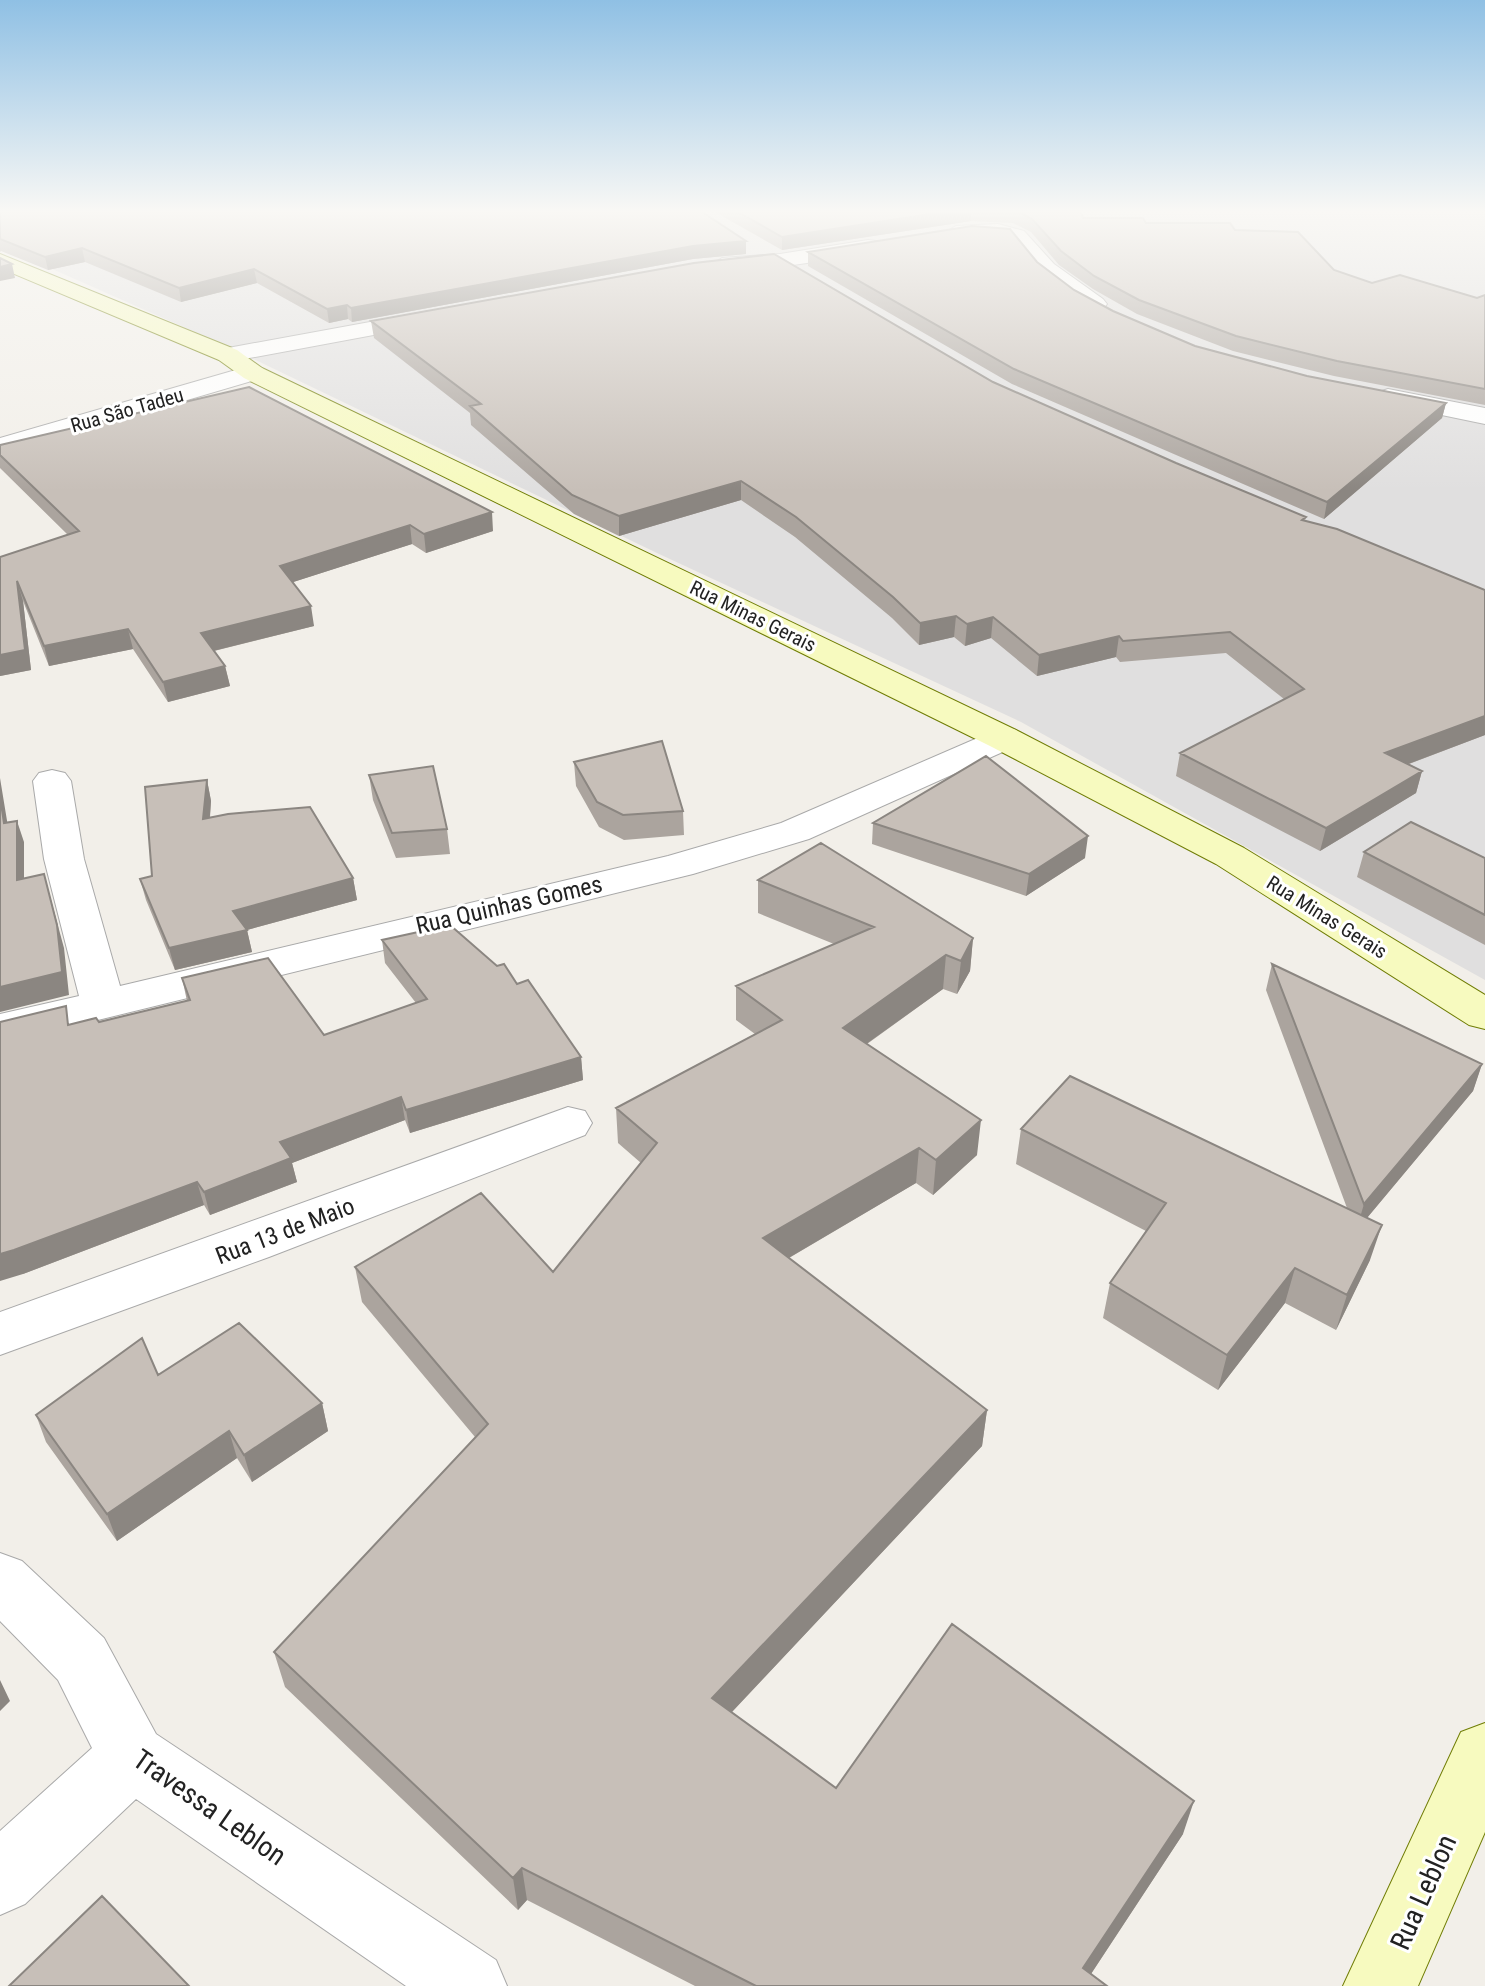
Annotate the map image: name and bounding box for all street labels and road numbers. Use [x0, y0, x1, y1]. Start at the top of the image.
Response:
street label: Rua São Tadeu [68, 382, 186, 438]
street label: Rua Minas Gerais [686, 575, 820, 657]
street label: Rua Quinhas Gomes [413, 870, 605, 940]
street label: Rua Minas Gerais [1262, 870, 1392, 964]
street label: Rua 13 de Maio [212, 1192, 358, 1270]
street label: Travessa Leblon [127, 1742, 293, 1872]
street label: Rua Leblon [1383, 1830, 1463, 1955]

